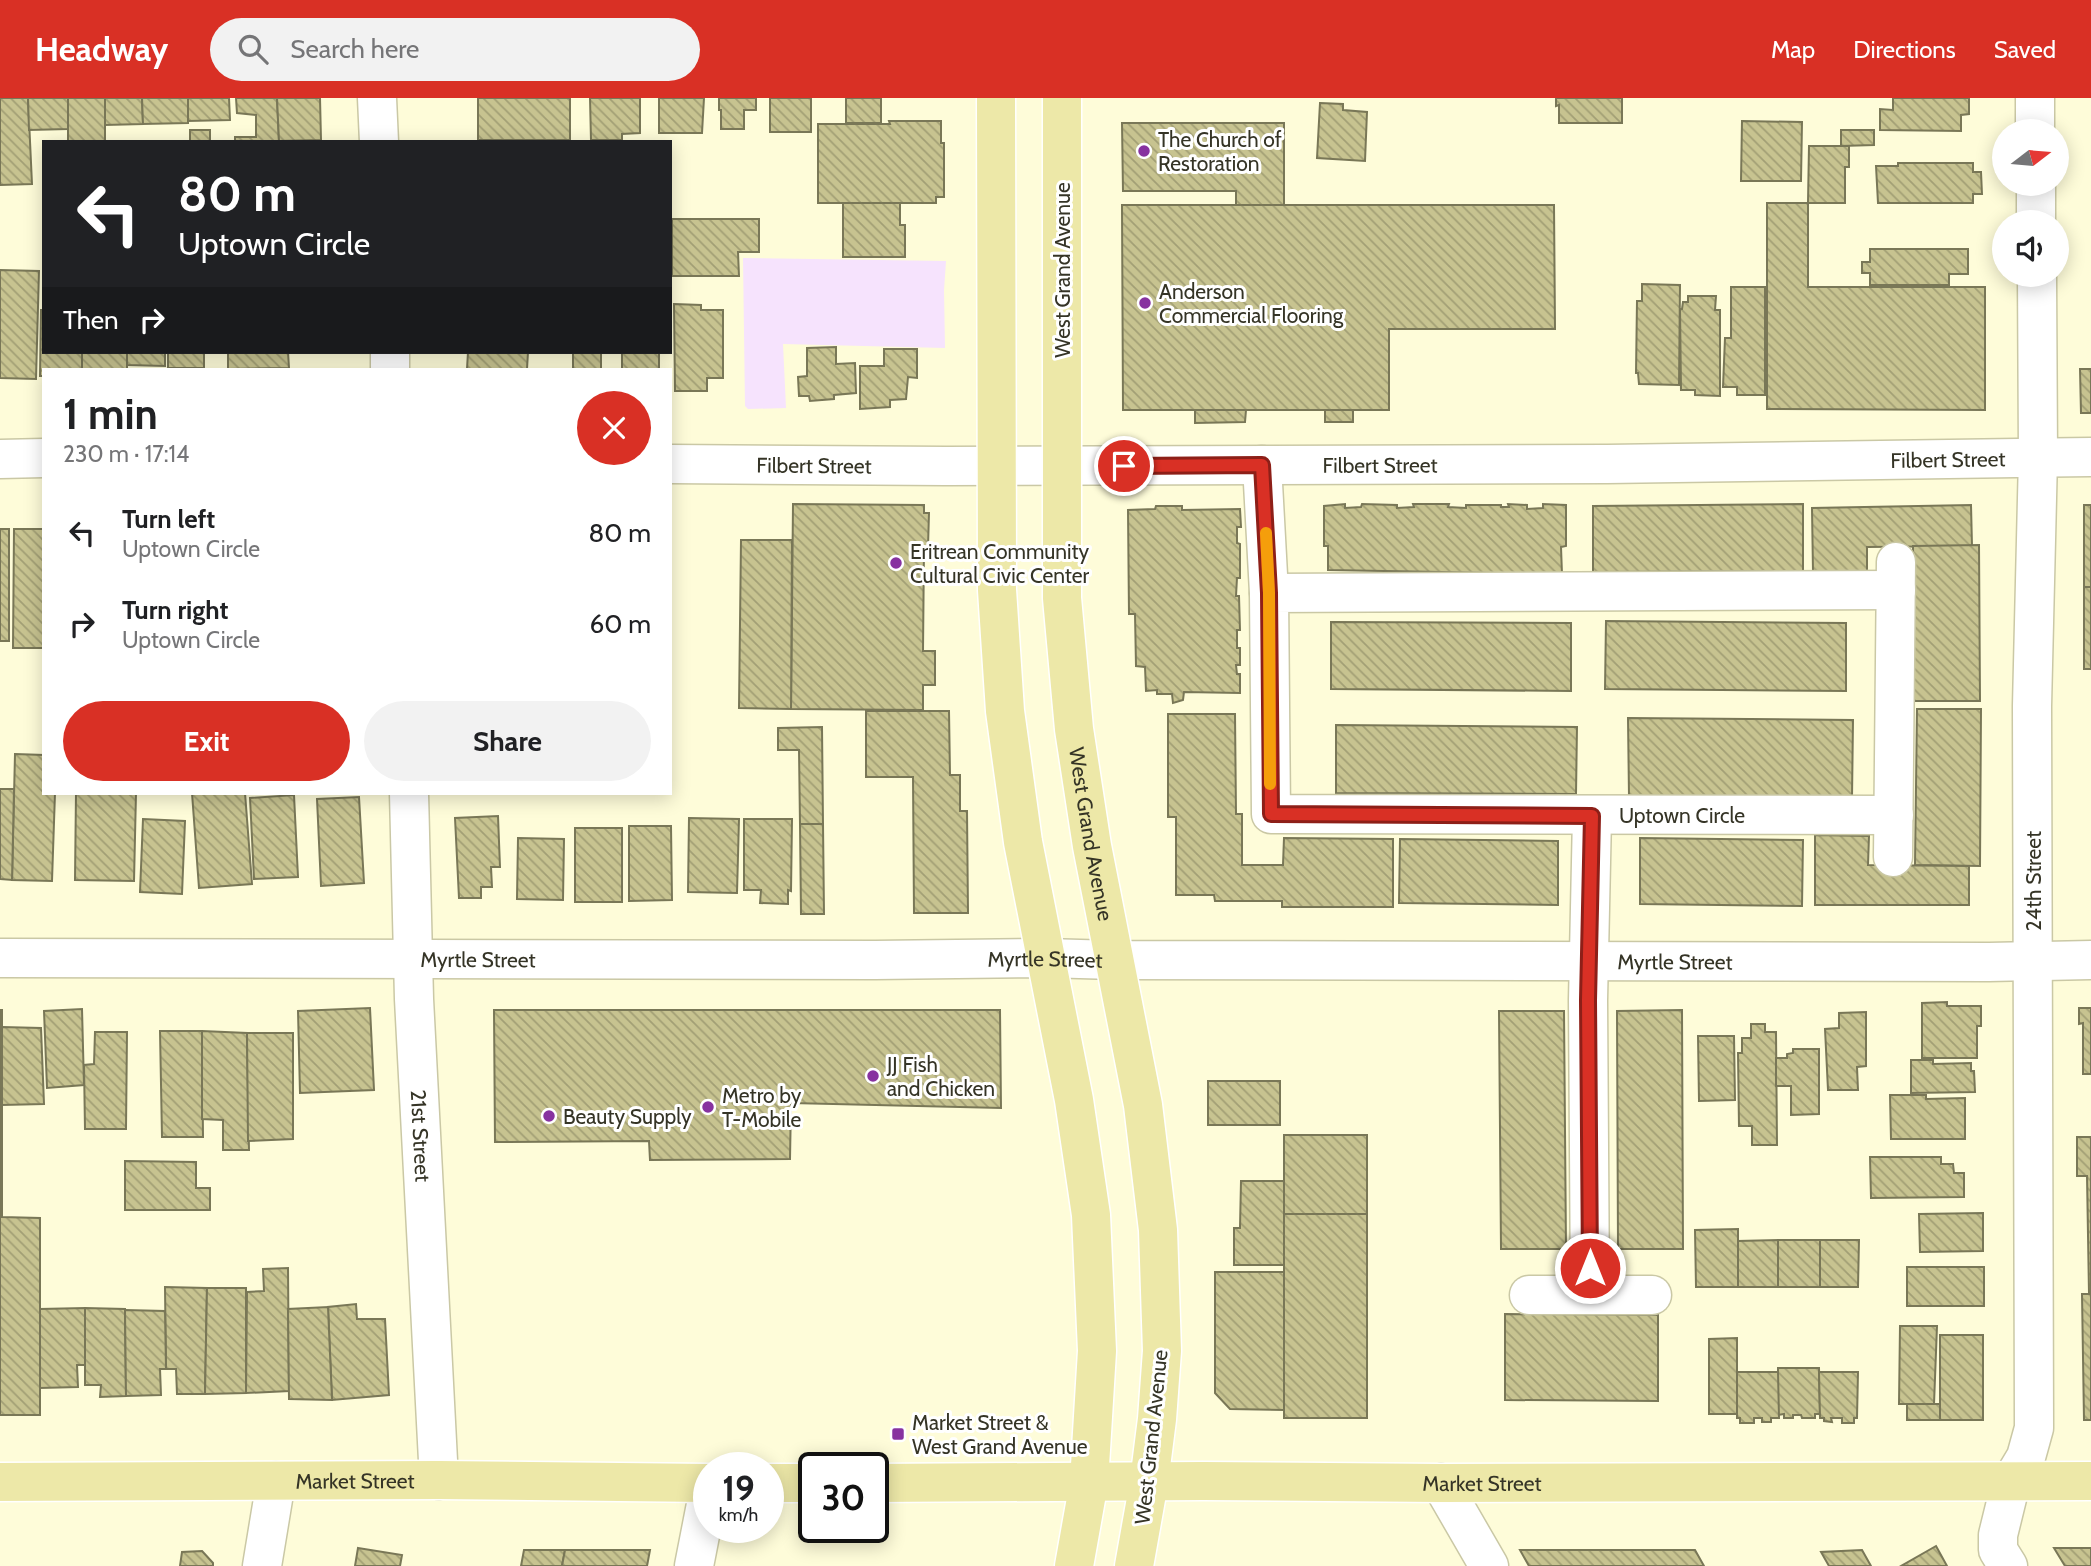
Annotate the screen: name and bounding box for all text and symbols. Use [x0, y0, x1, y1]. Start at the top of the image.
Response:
search box [210, 18, 700, 81]
text: Headway [35, 29, 168, 69]
icon: search [234, 30, 272, 68]
text: Search here [290, 33, 419, 65]
text: Map [1771, 35, 1815, 64]
text: Directions [1853, 35, 1956, 64]
text: Saved [1994, 35, 2056, 64]
north arrow [1992, 119, 2068, 196]
map controls [1992, 119, 2069, 287]
place label: The Church of Restoration [1158, 127, 1282, 176]
marker: The Church of Restoration [1136, 143, 1152, 159]
text: 80 m [178, 164, 296, 223]
icon: left [63, 168, 154, 259]
street label: West Grand Avenue [1050, 182, 1075, 358]
button: sound [1992, 210, 2069, 287]
text: Uptown Circle [178, 224, 370, 263]
place label: Anderson Commercial Flooring [1159, 279, 1344, 328]
marker: Anderson Commercial Flooring [1137, 295, 1153, 311]
icon: right [133, 301, 171, 339]
text: Then [63, 304, 119, 336]
text: 1 min [63, 388, 158, 440]
button: close [577, 391, 651, 465]
pin [1094, 436, 1154, 496]
text: 230 m · 17:14 [63, 440, 189, 468]
street label: Filbert Street [1890, 446, 2006, 472]
icon: arrive [1105, 447, 1143, 485]
street label: Filbert Street [756, 452, 872, 478]
street label: Filbert Street [1322, 452, 1438, 477]
text: Turn left [122, 503, 215, 535]
icon: left [63, 514, 101, 552]
text: 80 m [588, 517, 651, 549]
text: Uptown Circle [122, 535, 260, 563]
place label: Eritrean Community Cultural Civic Center [910, 539, 1090, 588]
marker: Eritrean Community Cultural Civic Center [888, 555, 904, 571]
text: Turn right [122, 594, 228, 626]
icon: right [63, 605, 101, 643]
text: 60 m [589, 608, 651, 640]
text: Uptown Circle [122, 626, 260, 654]
button: Exit [63, 701, 350, 781]
button: Share [364, 701, 651, 781]
street label: West Grand Avenue [1064, 745, 1119, 923]
street label: Uptown Circle [1619, 803, 1745, 828]
street label: 24th Street [2021, 831, 2046, 931]
street label: Myrtle Street [987, 945, 1103, 972]
street label: Myrtle Street [420, 946, 536, 972]
street label: Myrtle Street [1617, 949, 1733, 974]
place label: JJ Fish and Chicken [886, 1052, 995, 1101]
marker: JJ Fish and Chicken [865, 1068, 881, 1084]
place label: Metro by T-Mobile [722, 1083, 802, 1132]
street label: 21st Street [406, 1089, 436, 1183]
marker: Metro by T-Mobile [700, 1099, 716, 1115]
place label: Beauty Supply [563, 1104, 692, 1129]
marker: Beauty Supply [541, 1108, 557, 1124]
position arrow [1553, 1231, 1627, 1305]
street label: West Grand Avenue [1129, 1348, 1173, 1526]
place label: Market Street & West Grand Avenue [912, 1410, 1088, 1459]
marker: Market Street & West Grand Avenue [890, 1426, 906, 1442]
speed limit sign: 30 [798, 1452, 889, 1543]
text: 19 [722, 1467, 755, 1510]
street label: Market Street [295, 1468, 415, 1493]
street label: Market Street [1422, 1470, 1542, 1496]
text: km/h [719, 1504, 758, 1526]

